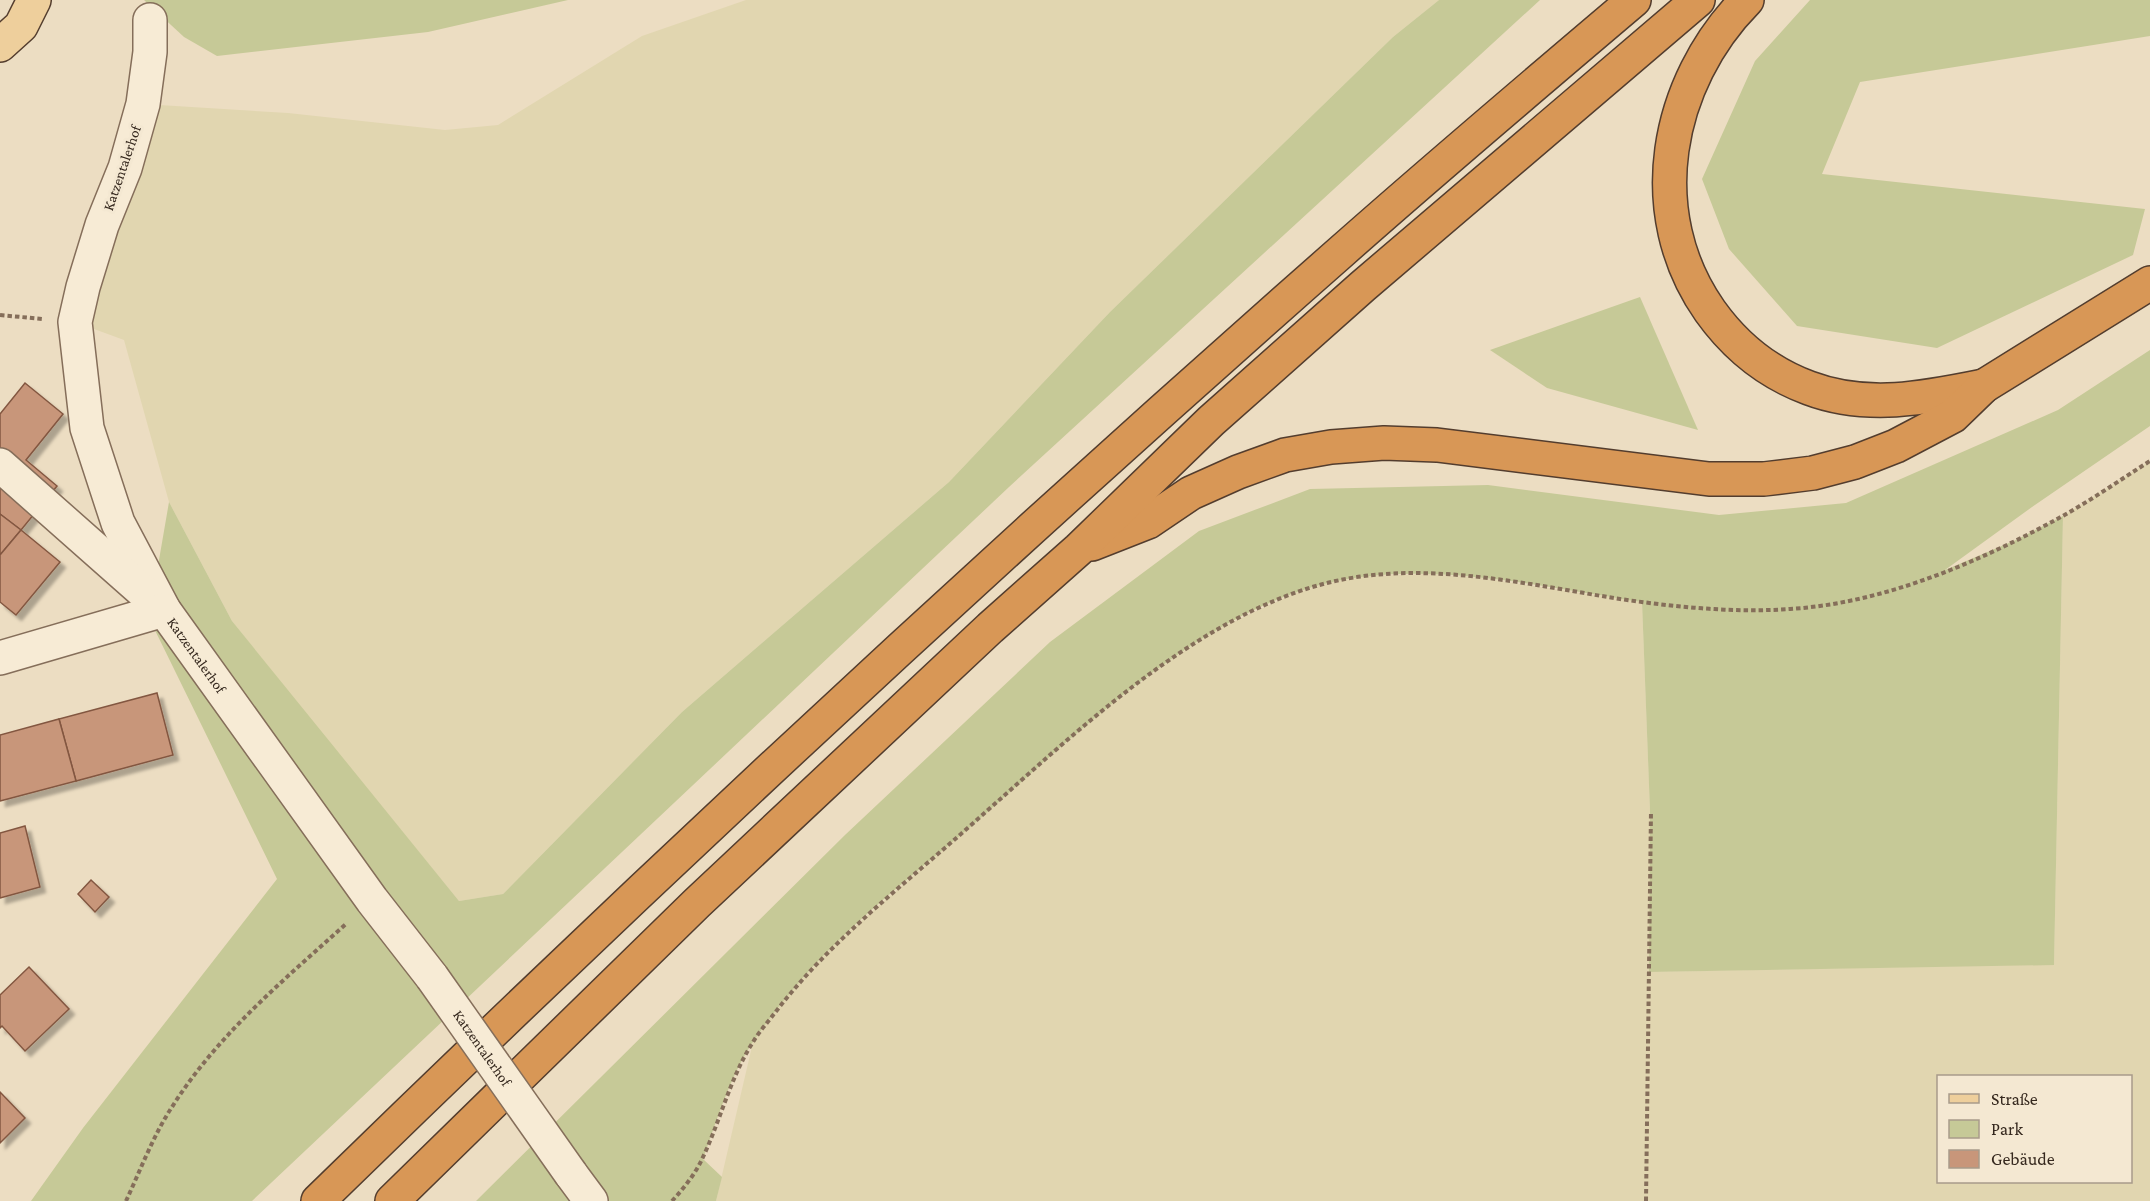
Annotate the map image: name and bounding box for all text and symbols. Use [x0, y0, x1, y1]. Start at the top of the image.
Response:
street label: Katzentalerhof [100, 122, 145, 213]
street label: Katzentalerhof [164, 615, 230, 697]
street label: Katzentalerhof [450, 1007, 515, 1090]
legend [1937, 1075, 2132, 1183]
text: Straße [1991, 1089, 2038, 1109]
text: Park [1991, 1119, 2023, 1139]
text: Gebäude [1991, 1149, 2055, 1169]

